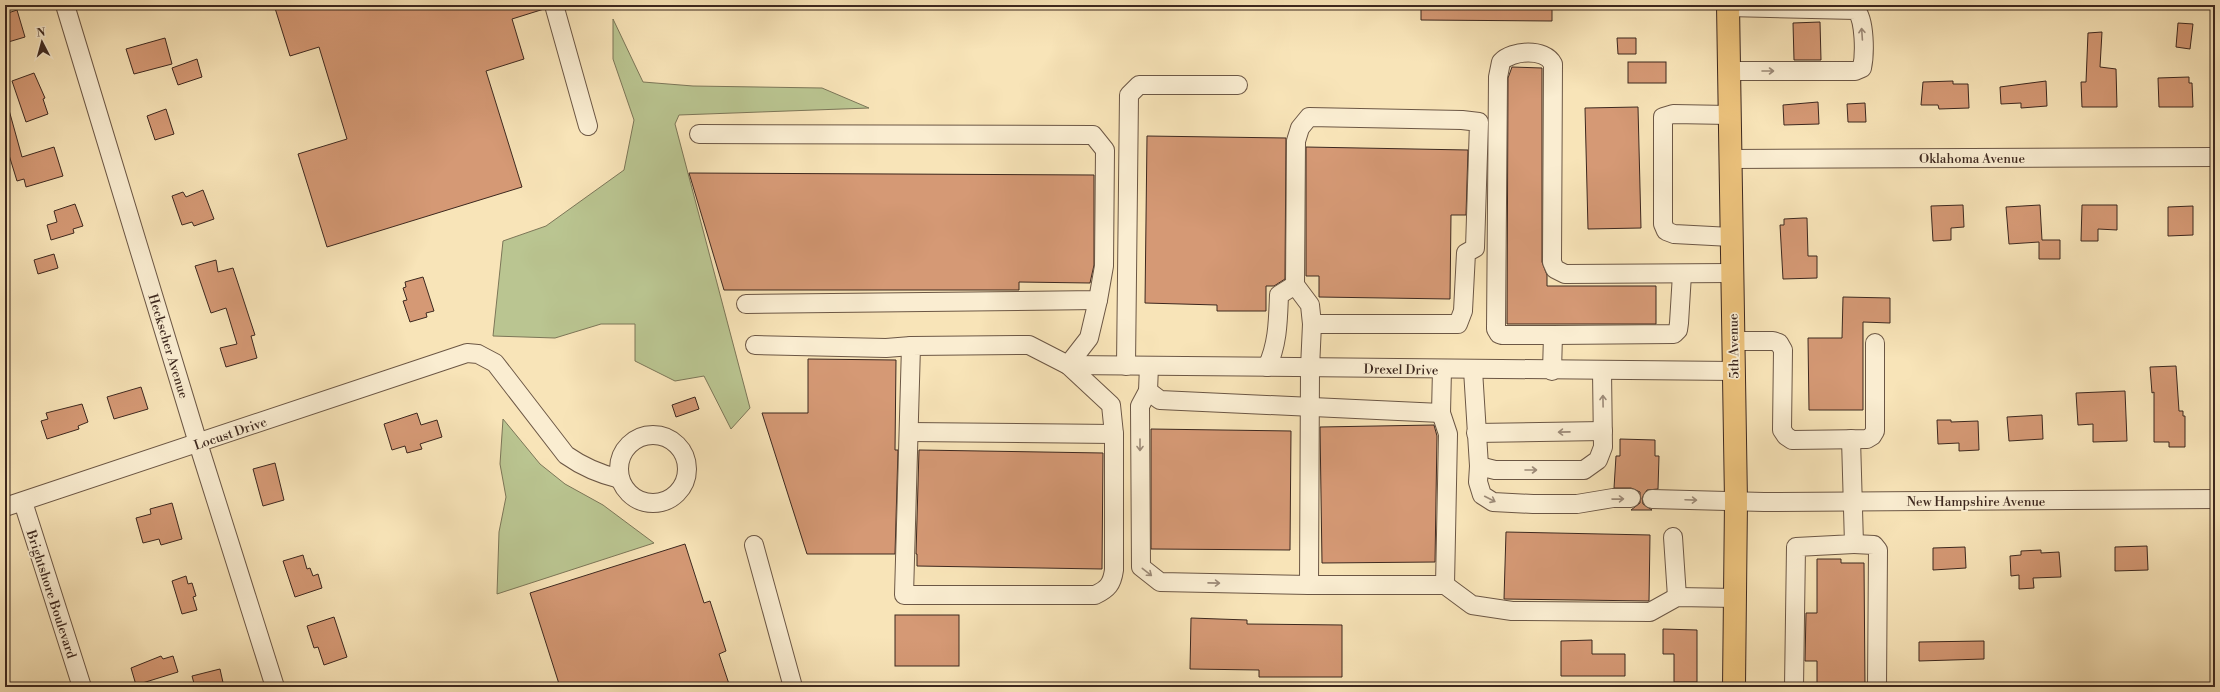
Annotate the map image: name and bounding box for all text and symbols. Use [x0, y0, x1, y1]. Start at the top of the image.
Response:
north arrow [22, 22, 62, 62]
text: N [36, 26, 46, 40]
one-way arrow [1859, 28, 1866, 41]
one-way arrow [1761, 67, 1774, 75]
street label: Oklahoma Avenue [1919, 151, 2025, 167]
street label: Heckscher Avenue [145, 292, 192, 401]
street label: 5th Avenue [1725, 313, 1743, 379]
street label: Drexel Drive [1364, 361, 1439, 379]
one-way arrow [1599, 395, 1607, 408]
street label: Locust Drive [192, 414, 269, 454]
one-way arrow [1558, 428, 1571, 436]
one-way arrow [1136, 438, 1144, 451]
one-way arrow [1524, 466, 1537, 474]
street label: New Hampshire Avenue [1907, 494, 2046, 510]
one-way arrow [1611, 495, 1624, 502]
one-way arrow [1483, 496, 1495, 503]
one-way arrow [1684, 496, 1697, 504]
street label: Brightshore Boulevard [22, 527, 80, 661]
one-way arrow [1142, 567, 1153, 576]
one-way arrow [1207, 579, 1220, 587]

